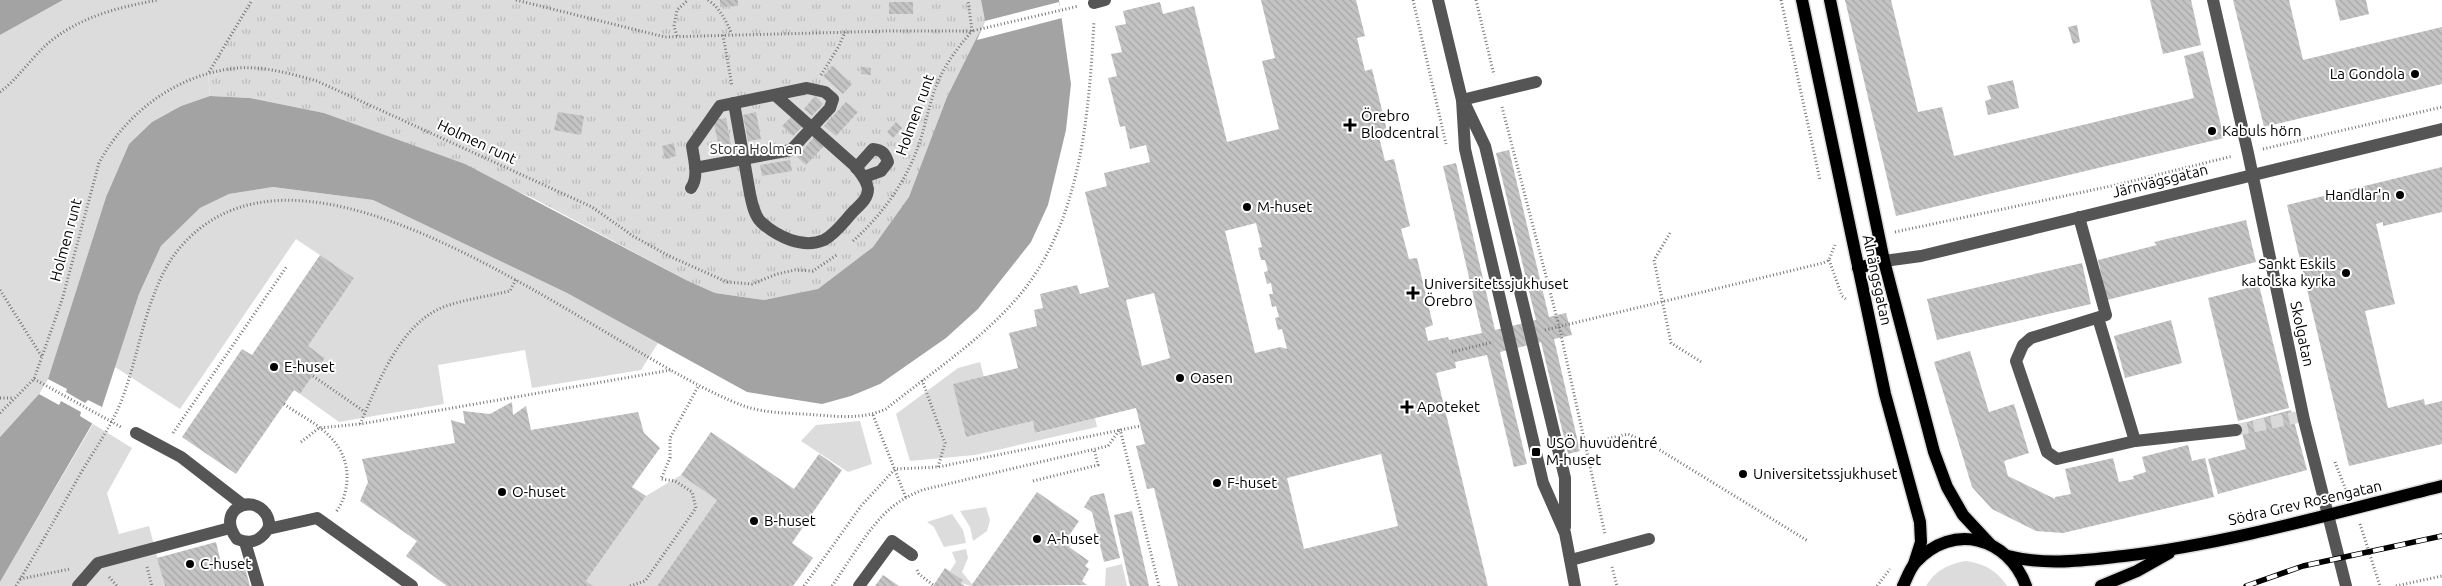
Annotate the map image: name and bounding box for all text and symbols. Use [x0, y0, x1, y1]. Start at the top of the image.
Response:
place label: La Gondola [2330, 65, 2405, 82]
marker: La Gondola [2409, 68, 2421, 80]
street label: Holmen runt [892, 72, 937, 158]
place label: Örebro Blodcentral [1361, 107, 1439, 141]
street label: Holmen runt [435, 116, 519, 167]
marker: Örebro Blodcentral [1343, 118, 1357, 132]
place label: Kabuls hörn [2222, 122, 2302, 139]
marker: Kabuls hörn [2206, 125, 2218, 137]
park label: Stora Holmen [710, 140, 802, 157]
street label: Järnvägsgatan [2110, 160, 2209, 201]
place label: Handlar'n [2325, 186, 2390, 203]
marker: Handlar'n [2394, 189, 2406, 201]
street label: Holmen runt [46, 196, 85, 283]
place label: M-huset [1257, 198, 1312, 215]
marker: M-huset [1241, 201, 1253, 213]
street label: Alnängsgatan [1860, 233, 1895, 327]
place label: Sankt Eskils katolska kyrka [2241, 255, 2336, 289]
marker: Sankt Eskils katolska kyrka [2340, 267, 2352, 279]
place label: Universitetssjukhuset Örebro [1424, 275, 1569, 309]
marker: Universitetssjukhuset Örebro [1406, 286, 1420, 300]
street label: Skolgatan [2287, 300, 2318, 368]
place label: E-huset [284, 358, 335, 375]
marker: E-huset [268, 361, 280, 373]
place label: Oasen [1190, 369, 1233, 386]
marker: Oasen [1174, 372, 1186, 384]
place label: Apoteket [1417, 398, 1480, 415]
marker: Apoteket [1401, 401, 1413, 413]
place label: USÖ huvudentré M-huset [1546, 434, 1658, 468]
marker: USÖ huvudentré M-huset [1530, 446, 1542, 458]
place label: Universitetssjukhuset [1753, 465, 1898, 482]
marker: Universitetssjukhuset [1737, 468, 1749, 480]
place label: F-huset [1227, 474, 1277, 491]
marker: F-huset [1211, 477, 1223, 489]
street label: Södra Grev Rosengatan [2227, 477, 2383, 528]
place label: O-huset [512, 483, 566, 500]
marker: O-huset [496, 486, 508, 498]
place label: B-huset [764, 512, 816, 529]
marker: B-huset [748, 515, 760, 527]
place label: A-huset [1047, 530, 1099, 547]
marker: A-huset [1031, 533, 1043, 545]
place label: C-huset [200, 555, 251, 572]
marker: C-huset [184, 558, 196, 570]

